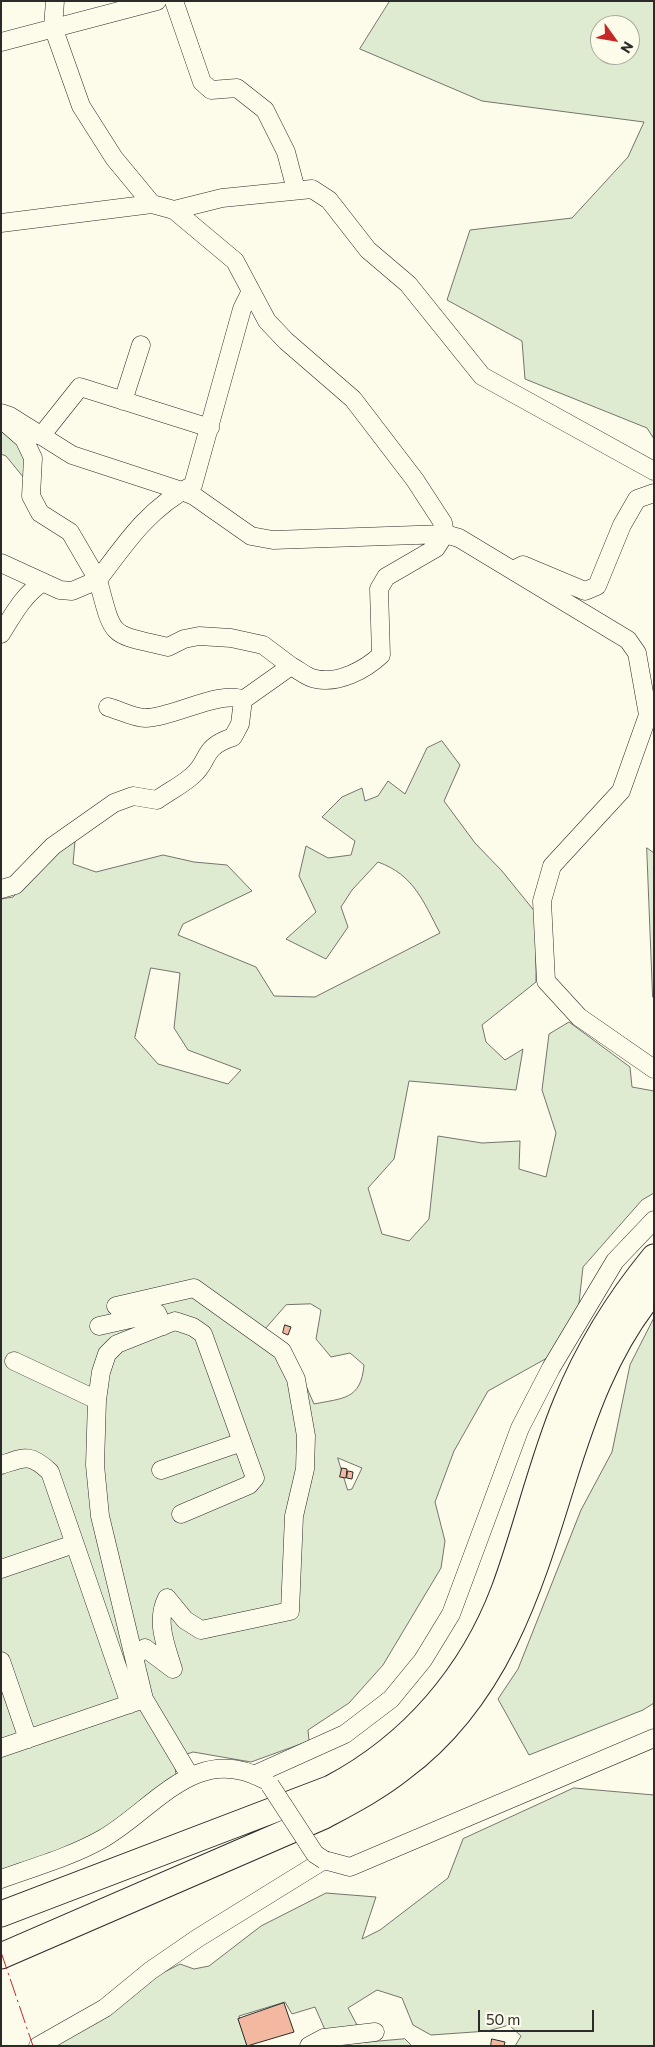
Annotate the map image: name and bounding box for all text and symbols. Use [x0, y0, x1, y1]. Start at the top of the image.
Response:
north arrow [590, 15, 640, 65]
text: N [617, 39, 637, 57]
scale bar [480, 2000, 596, 2032]
text: 50 m [486, 2010, 520, 2028]

